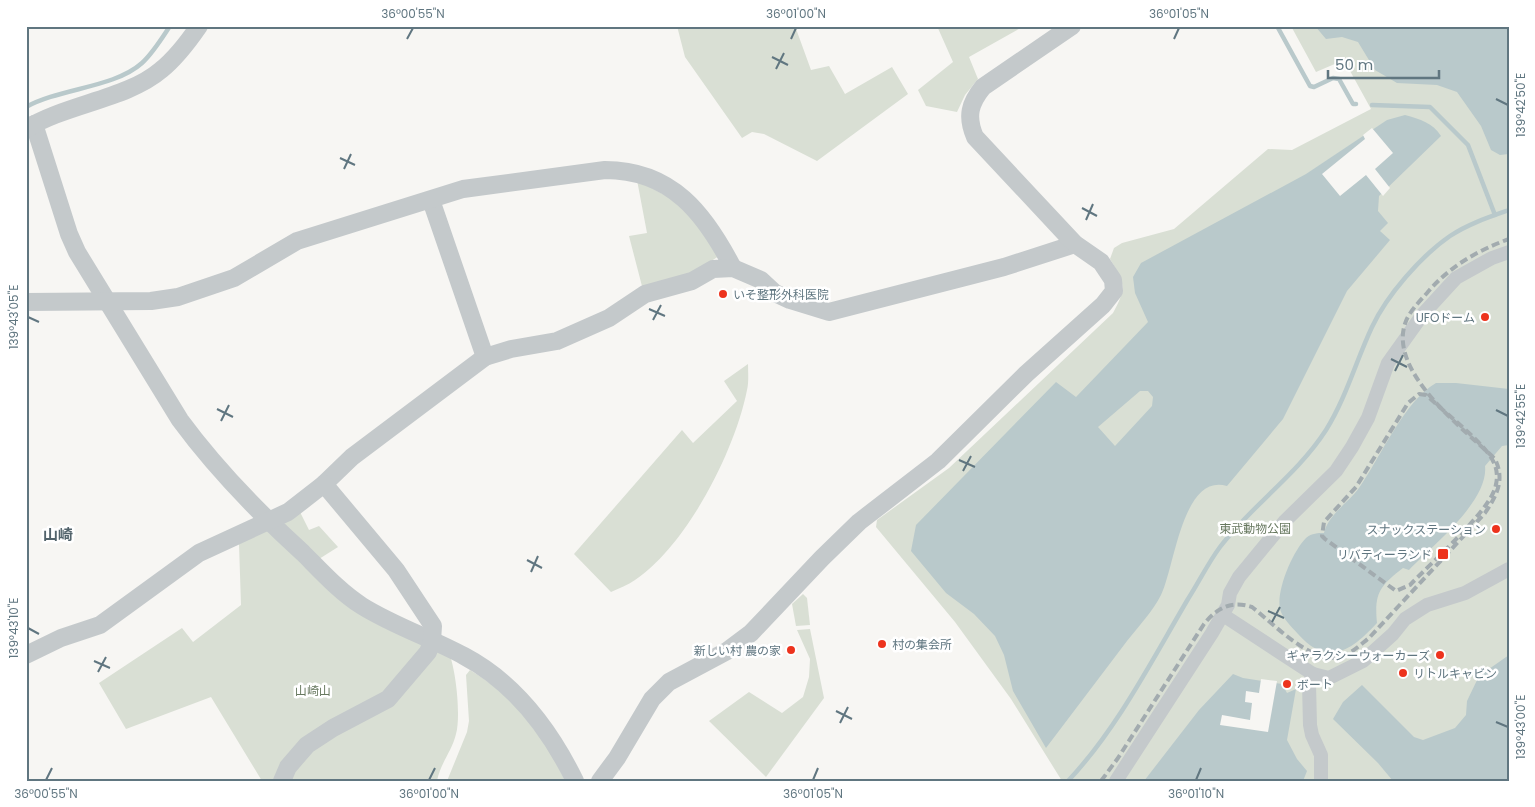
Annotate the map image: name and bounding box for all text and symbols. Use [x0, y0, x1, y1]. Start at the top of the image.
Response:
text: 36°00'55"N [381, 5, 445, 22]
text: 36°01'00"N [766, 5, 826, 22]
text: 36°01'05"N [1149, 5, 1209, 22]
scale bar [1328, 48, 1439, 80]
text: 50 m [1335, 54, 1373, 75]
text: 139°42'50"E [1512, 73, 1529, 137]
text: 139°43'05"E [5, 285, 22, 349]
place label: いそ整形外科医院 [733, 286, 829, 303]
marker: いそ整形外科医院 [717, 288, 729, 300]
place label: UFOドーム [1416, 309, 1475, 326]
marker: UFOドーム [1479, 311, 1491, 323]
text: 139°42'55"E [1512, 384, 1529, 448]
park label: 東武動物公園 [1219, 520, 1291, 537]
place label: スナックステーション [1367, 521, 1486, 538]
marker: スナックステーション [1490, 523, 1502, 535]
district label: 山崎 [43, 524, 73, 545]
place label: リバティーランド [1337, 546, 1432, 563]
marker: リバティーランド [1436, 547, 1450, 561]
text: 139°43'10"E [5, 598, 22, 658]
place label: 村の集会所 [892, 636, 952, 653]
marker: 村の集会所 [876, 638, 888, 650]
place label: 新しい村 農の家 [694, 642, 781, 659]
marker: 新しい村 農の家 [785, 644, 797, 656]
place label: ギャラクシーウォーカーズ [1287, 647, 1430, 664]
marker: ギャラクシーウォーカーズ [1434, 649, 1446, 661]
place label: リトルキャビン [1413, 665, 1497, 682]
marker: リトルキャビン [1397, 667, 1409, 679]
place label: ボート [1297, 676, 1333, 693]
marker: ボート [1281, 678, 1293, 690]
park label: 山崎山 [295, 682, 331, 699]
text: 139°43'00"E [1512, 695, 1529, 759]
text: 36°00'55"N [14, 785, 78, 802]
text: 36°01'00"N [399, 785, 459, 802]
text: 36°01'05"N [783, 785, 843, 802]
text: 36°01'10"N [1168, 785, 1224, 802]

